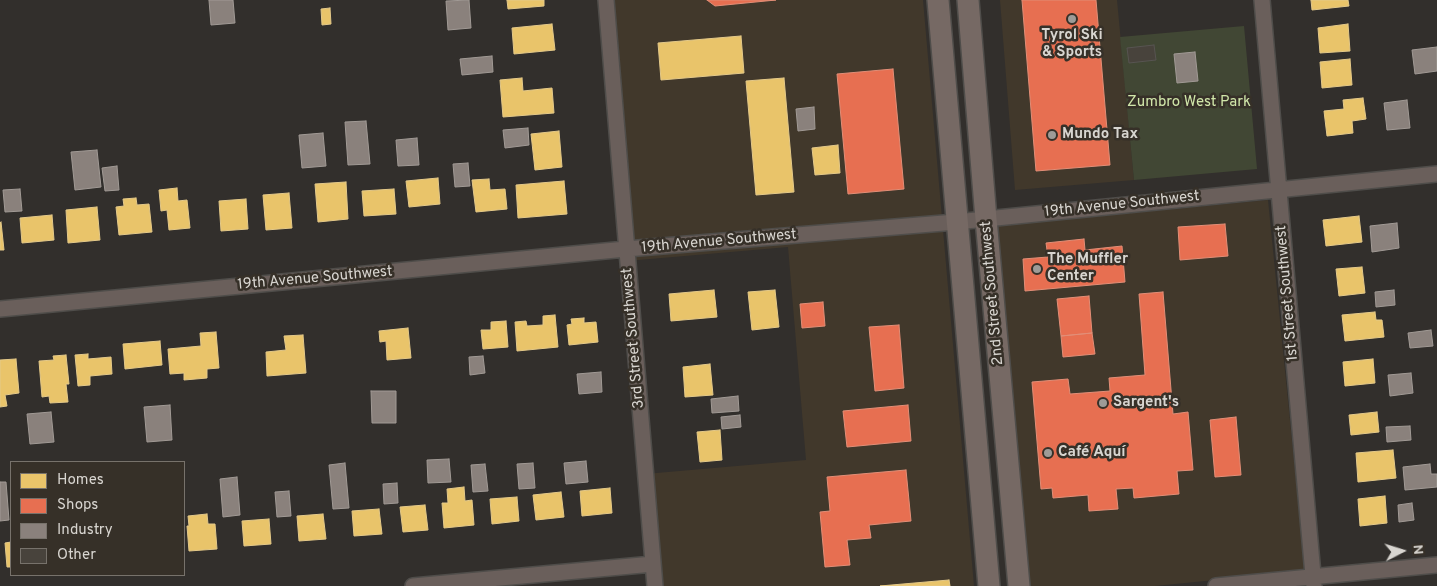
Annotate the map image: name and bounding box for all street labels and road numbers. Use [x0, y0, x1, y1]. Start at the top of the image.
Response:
street label: 19th Avenue Southwest [1044, 188, 1200, 222]
street label: 2nd Street Southwest [978, 220, 1008, 366]
street label: 1st Street Southwest [1273, 224, 1303, 362]
street label: 19th Avenue Southwest [641, 226, 797, 258]
street label: 19th Avenue Southwest [237, 263, 393, 295]
street label: 3rd Street Southwest [619, 267, 649, 409]

